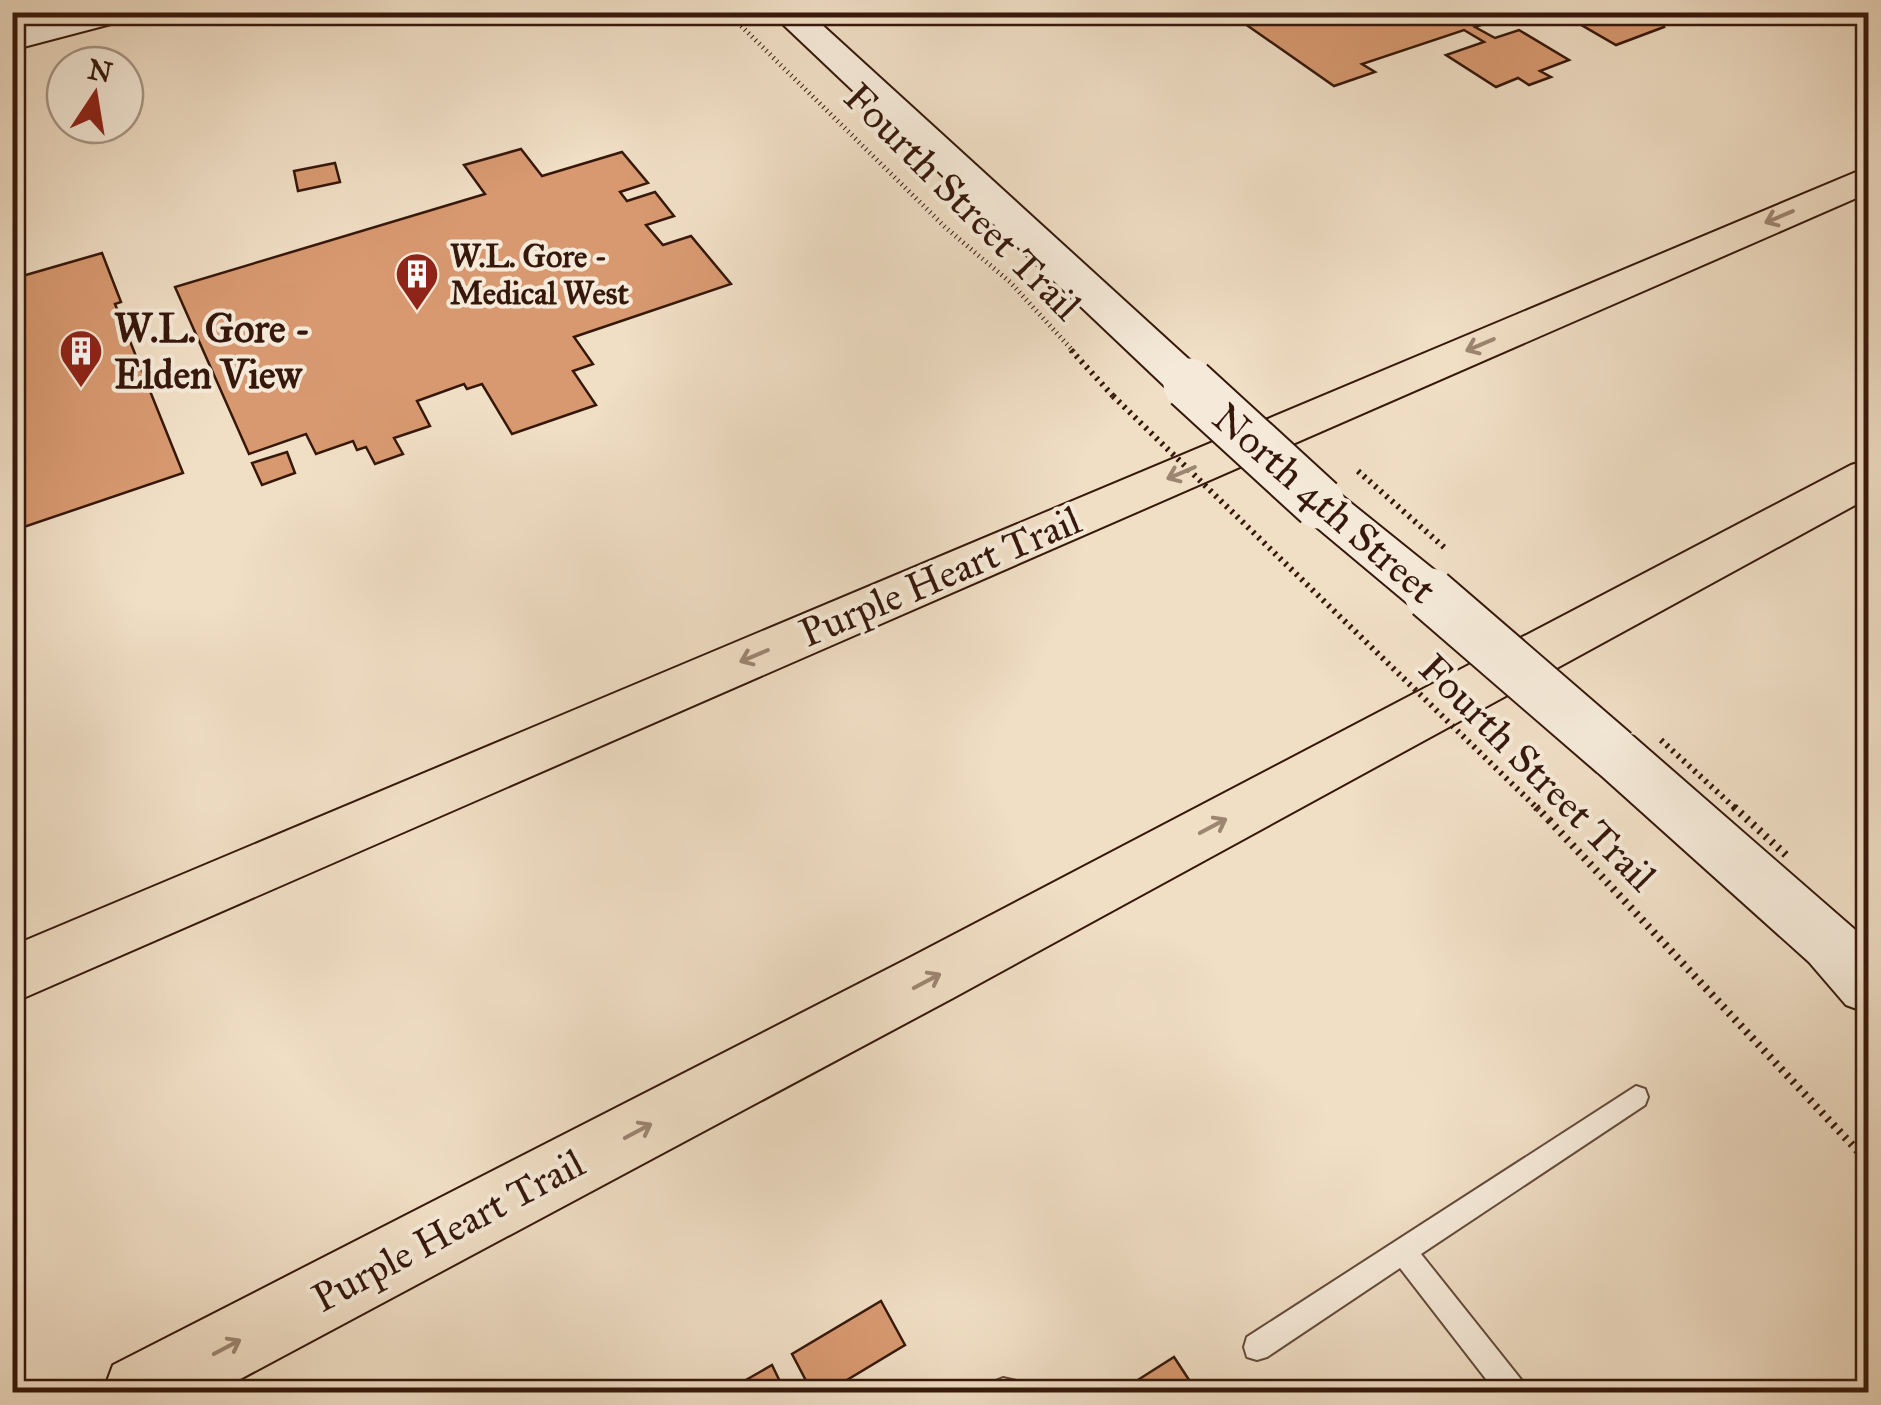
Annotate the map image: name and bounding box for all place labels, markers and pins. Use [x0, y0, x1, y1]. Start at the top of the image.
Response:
place label: W.L. Gore - Medical West [450, 237, 629, 313]
building icon: W.L. Gore - Medical West [394, 251, 440, 312]
place label: W.L. Gore - Elden View [114, 304, 311, 399]
building icon: W.L. Gore - Elden View [58, 328, 104, 389]

